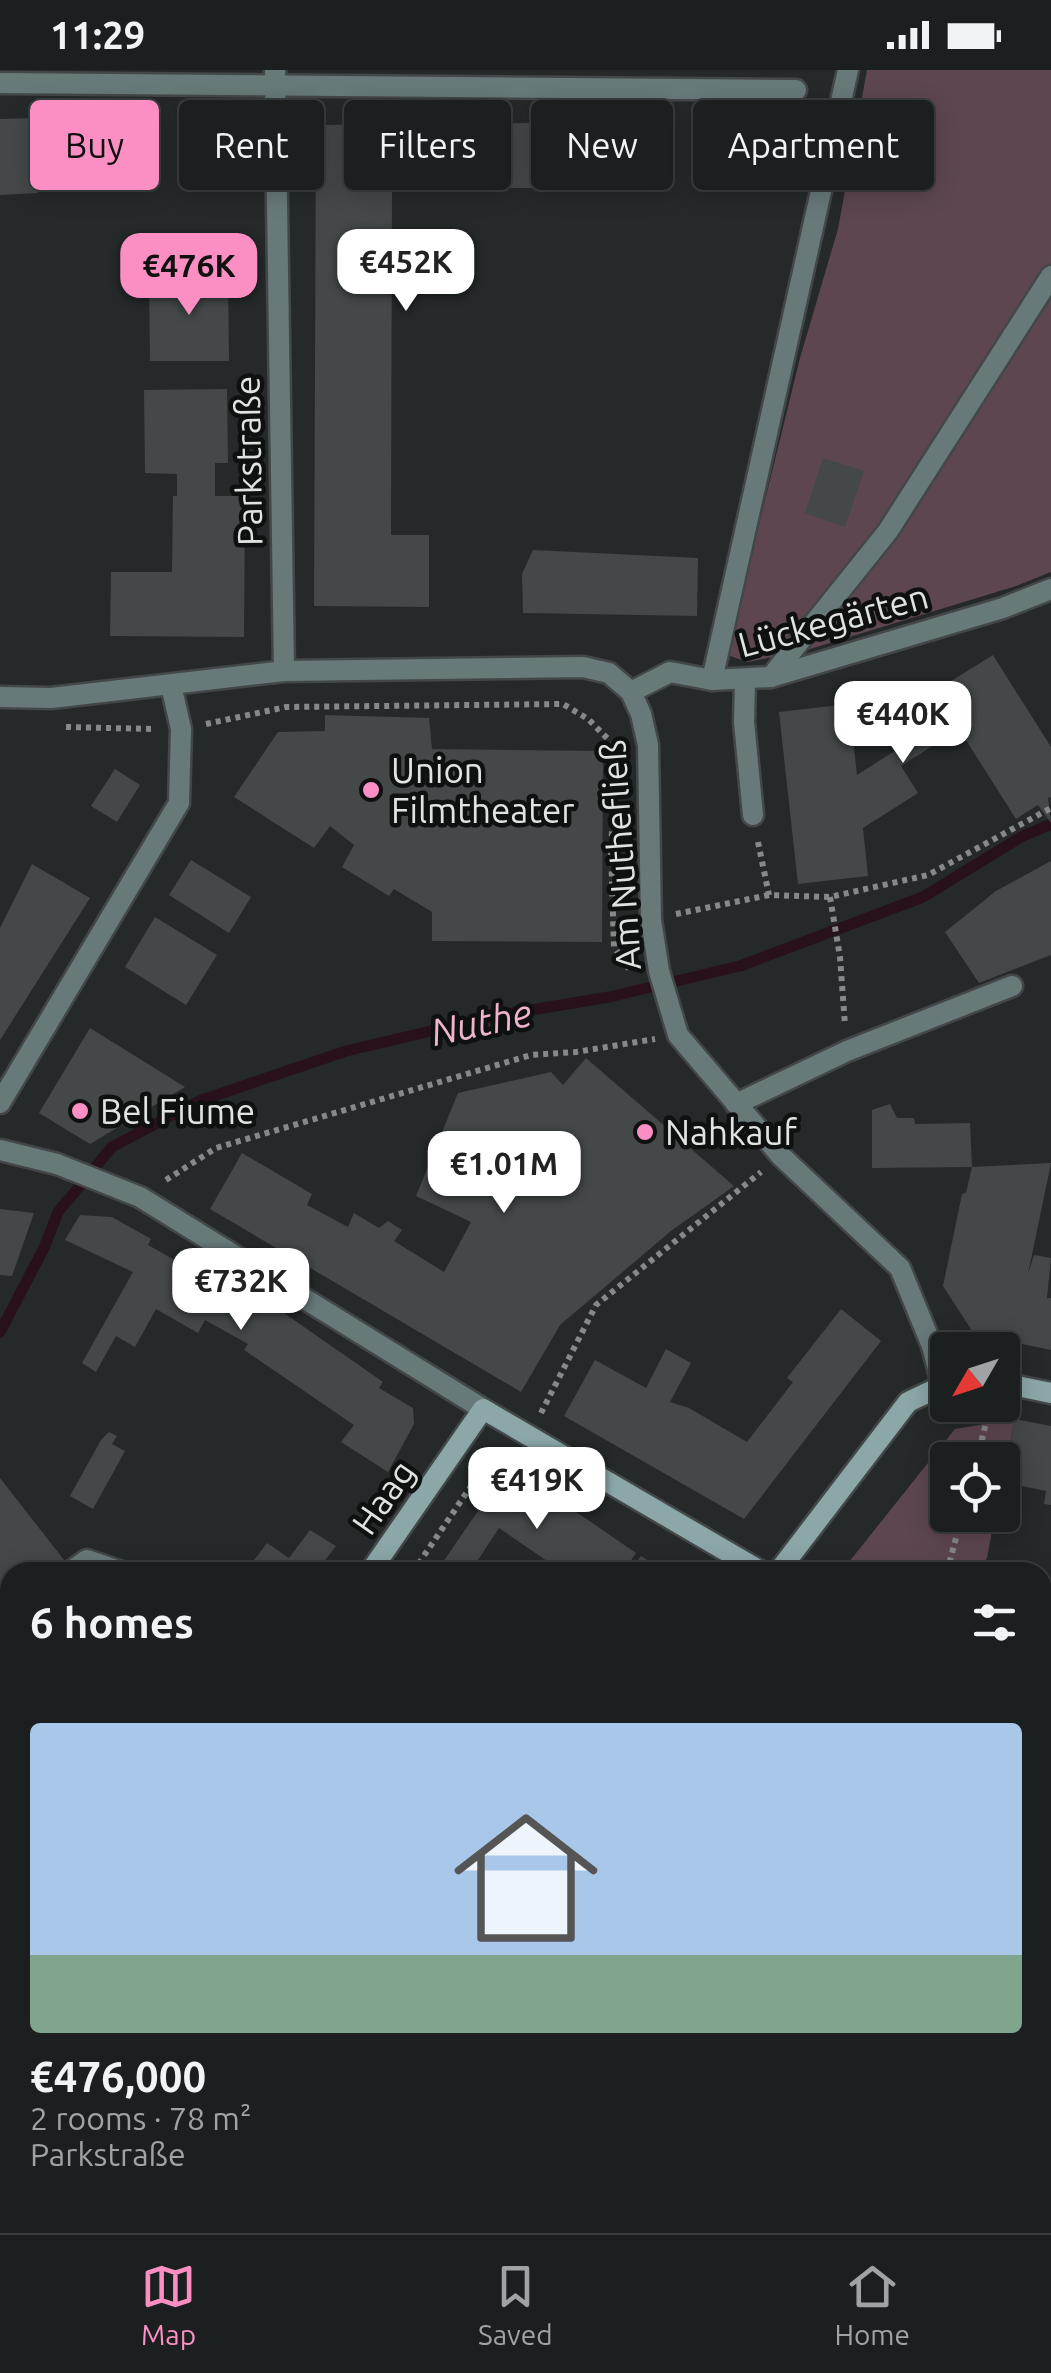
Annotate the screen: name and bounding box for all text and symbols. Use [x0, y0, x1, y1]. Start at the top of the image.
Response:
text: 11:29 [50, 14, 145, 56]
chip: Buy [30, 100, 159, 190]
chip: Rent [179, 100, 324, 190]
chip: Filters [344, 100, 511, 190]
chip: New [531, 100, 673, 190]
chip: Apartment [693, 100, 934, 190]
pin: €452K [336, 229, 476, 314]
pin: €476K [119, 233, 259, 318]
text: €452K [359, 243, 453, 279]
text: €476K [142, 247, 236, 283]
street label: Parkstraße [227, 376, 269, 546]
street label: Lückegärten [734, 575, 932, 665]
pin: €440K [833, 681, 973, 766]
text: €440K [856, 695, 950, 731]
street label: Am Nuthefließ [592, 739, 648, 971]
place label: Union Filmtheater [391, 750, 575, 830]
marker: Union Filmtheater [360, 779, 382, 801]
water label: Nuthe [427, 991, 535, 1053]
place label: Bel Fiume [100, 1091, 255, 1131]
marker: Bel Fiume [69, 1100, 91, 1122]
place label: Nahkauf [665, 1112, 798, 1152]
marker: Nahkauf [634, 1121, 656, 1143]
pin: €1.01M [423, 1131, 585, 1216]
text: €1.01M [450, 1145, 558, 1181]
pin: €732K [171, 1248, 311, 1333]
text: €732K [194, 1262, 288, 1298]
north arrow [930, 1332, 1020, 1422]
map controls [930, 1332, 1020, 1532]
button: locate [930, 1442, 1020, 1532]
pin: €419K [467, 1447, 607, 1532]
street label: Haag [344, 1453, 422, 1541]
text: €419K [490, 1461, 584, 1497]
icon: filters [967, 1595, 1022, 1650]
text: 6 homes [30, 1599, 194, 1646]
icon: home [436, 1788, 616, 1968]
text: €476,000 [30, 2053, 206, 2100]
text: 2 rooms · 78 m² [30, 2100, 251, 2136]
text: Parkstraße [30, 2136, 186, 2172]
tab: Map [141, 2259, 196, 2350]
tab: Saved [478, 2259, 553, 2350]
tab: Home [834, 2259, 910, 2350]

